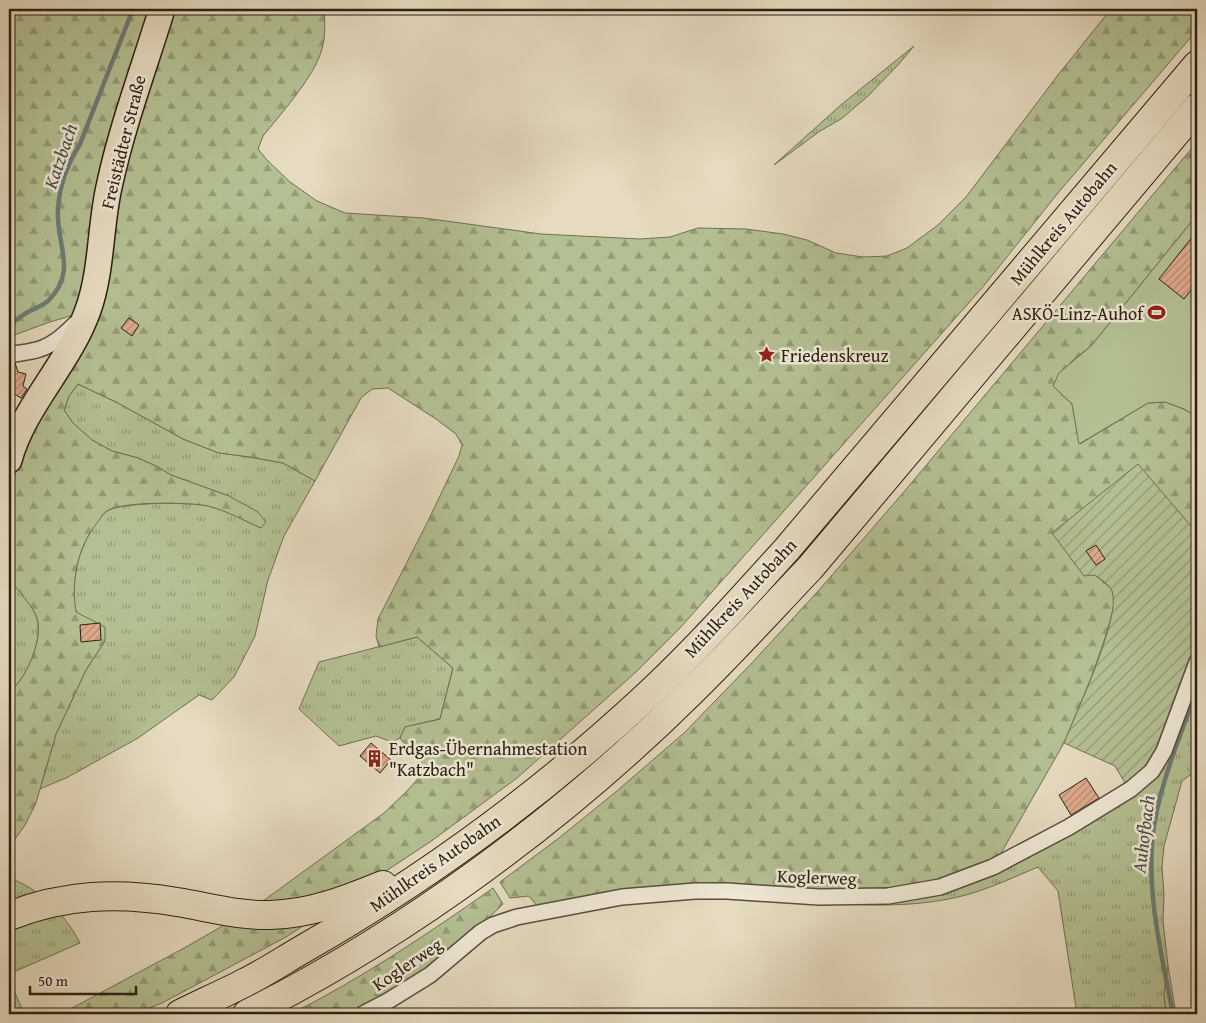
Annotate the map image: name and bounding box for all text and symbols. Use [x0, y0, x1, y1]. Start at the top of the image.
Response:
street label: Freistädter Straße [93, 72, 153, 212]
water label: Katzbach [35, 119, 84, 193]
street label: Mühlkreis Autobahn [1003, 155, 1123, 291]
place label: ASKÖ-Linz-Auhof [1012, 300, 1145, 327]
sports icon: ASKÖ-Linz-Auhof [1147, 303, 1167, 323]
place label: Friedenskreuz [781, 342, 888, 369]
place icon: Friedenskreuz [757, 345, 777, 365]
street label: Mühlkreis Autobahn [677, 532, 803, 664]
place label: Erdgas-Übernahmestation "Katzbach" [389, 735, 587, 783]
building icon: Erdgas-Übernahmestation "Katzbach" [365, 748, 385, 768]
water label: Auhofbach [1124, 793, 1162, 876]
street label: Mühlkreis Autobahn [364, 808, 506, 918]
street label: Koglerweg [777, 862, 857, 892]
street label: Koglerweg [366, 931, 448, 997]
scale bar [30, 963, 136, 995]
text: 50 m [38, 970, 69, 991]

